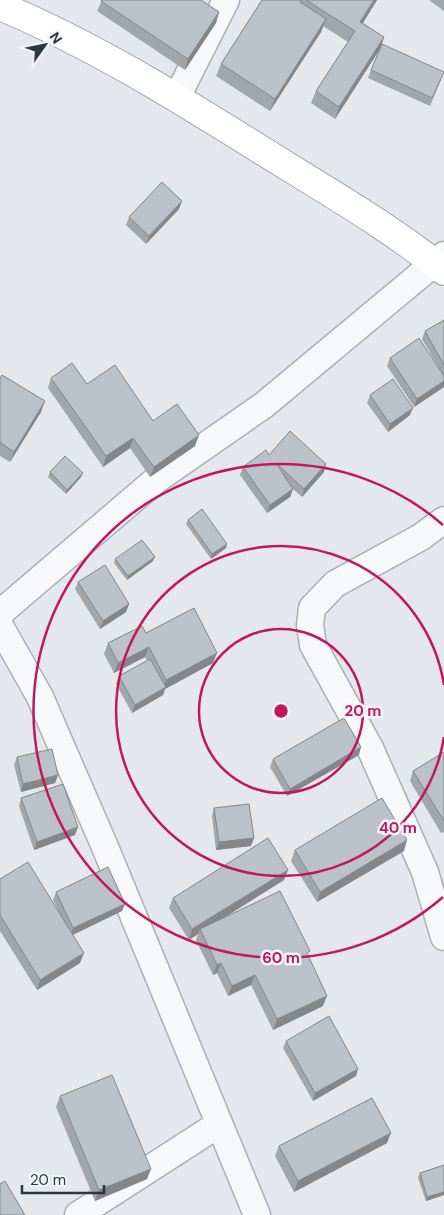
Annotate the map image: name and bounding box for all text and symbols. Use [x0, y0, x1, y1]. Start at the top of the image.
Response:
north arrow [20, 20, 70, 70]
text: N [46, 29, 66, 47]
text: 20 m [345, 701, 381, 721]
centre of rings [272, 702, 290, 720]
text: 40 m [379, 818, 417, 838]
text: 60 m [262, 948, 300, 968]
scale bar [22, 1162, 105, 1194]
text: 20 m [30, 1170, 66, 1190]

